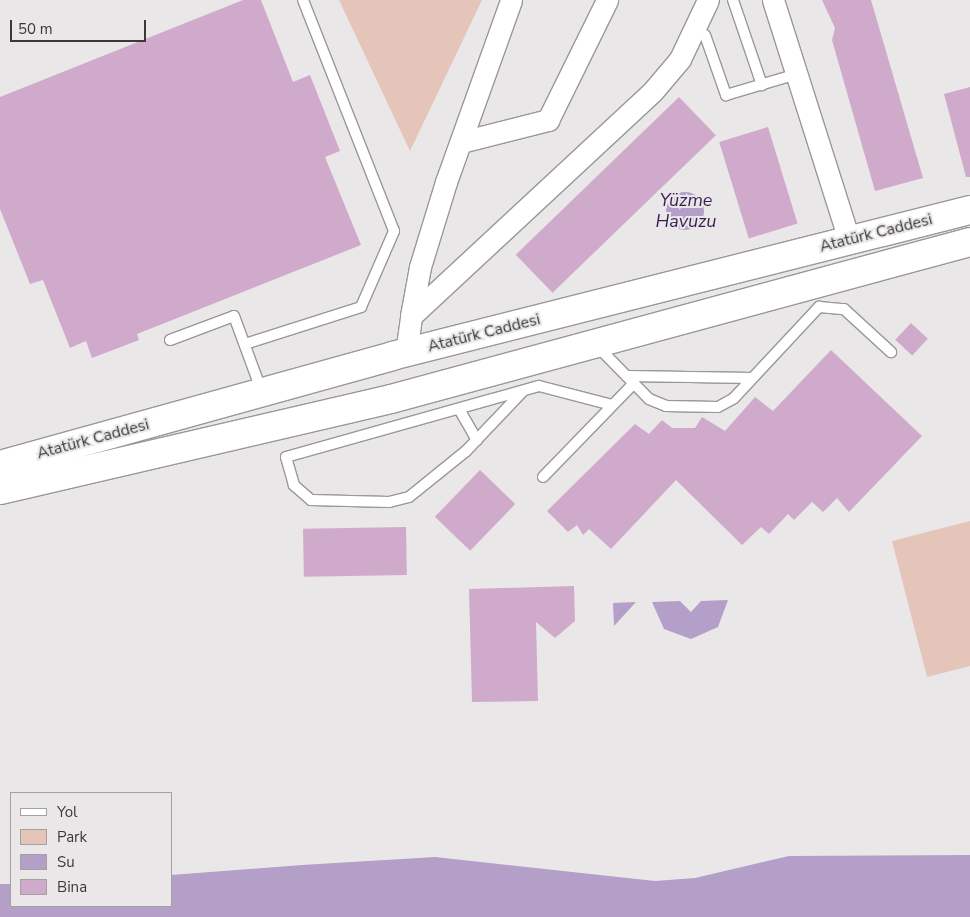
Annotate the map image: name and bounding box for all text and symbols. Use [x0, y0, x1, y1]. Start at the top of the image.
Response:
scale bar [12, 10, 149, 42]
text: 50 m [18, 19, 53, 39]
water label: Yüzme Havuzu [656, 190, 716, 232]
street label: Atatürk Caddesi [818, 210, 934, 256]
street label: Atatürk Caddesi [426, 310, 542, 356]
street label: Atatürk Caddesi [35, 415, 151, 463]
legend [10, 792, 172, 907]
text: Yol [57, 802, 78, 822]
text: Park [57, 827, 87, 847]
text: Su [57, 852, 75, 872]
text: Bina [57, 877, 87, 897]

